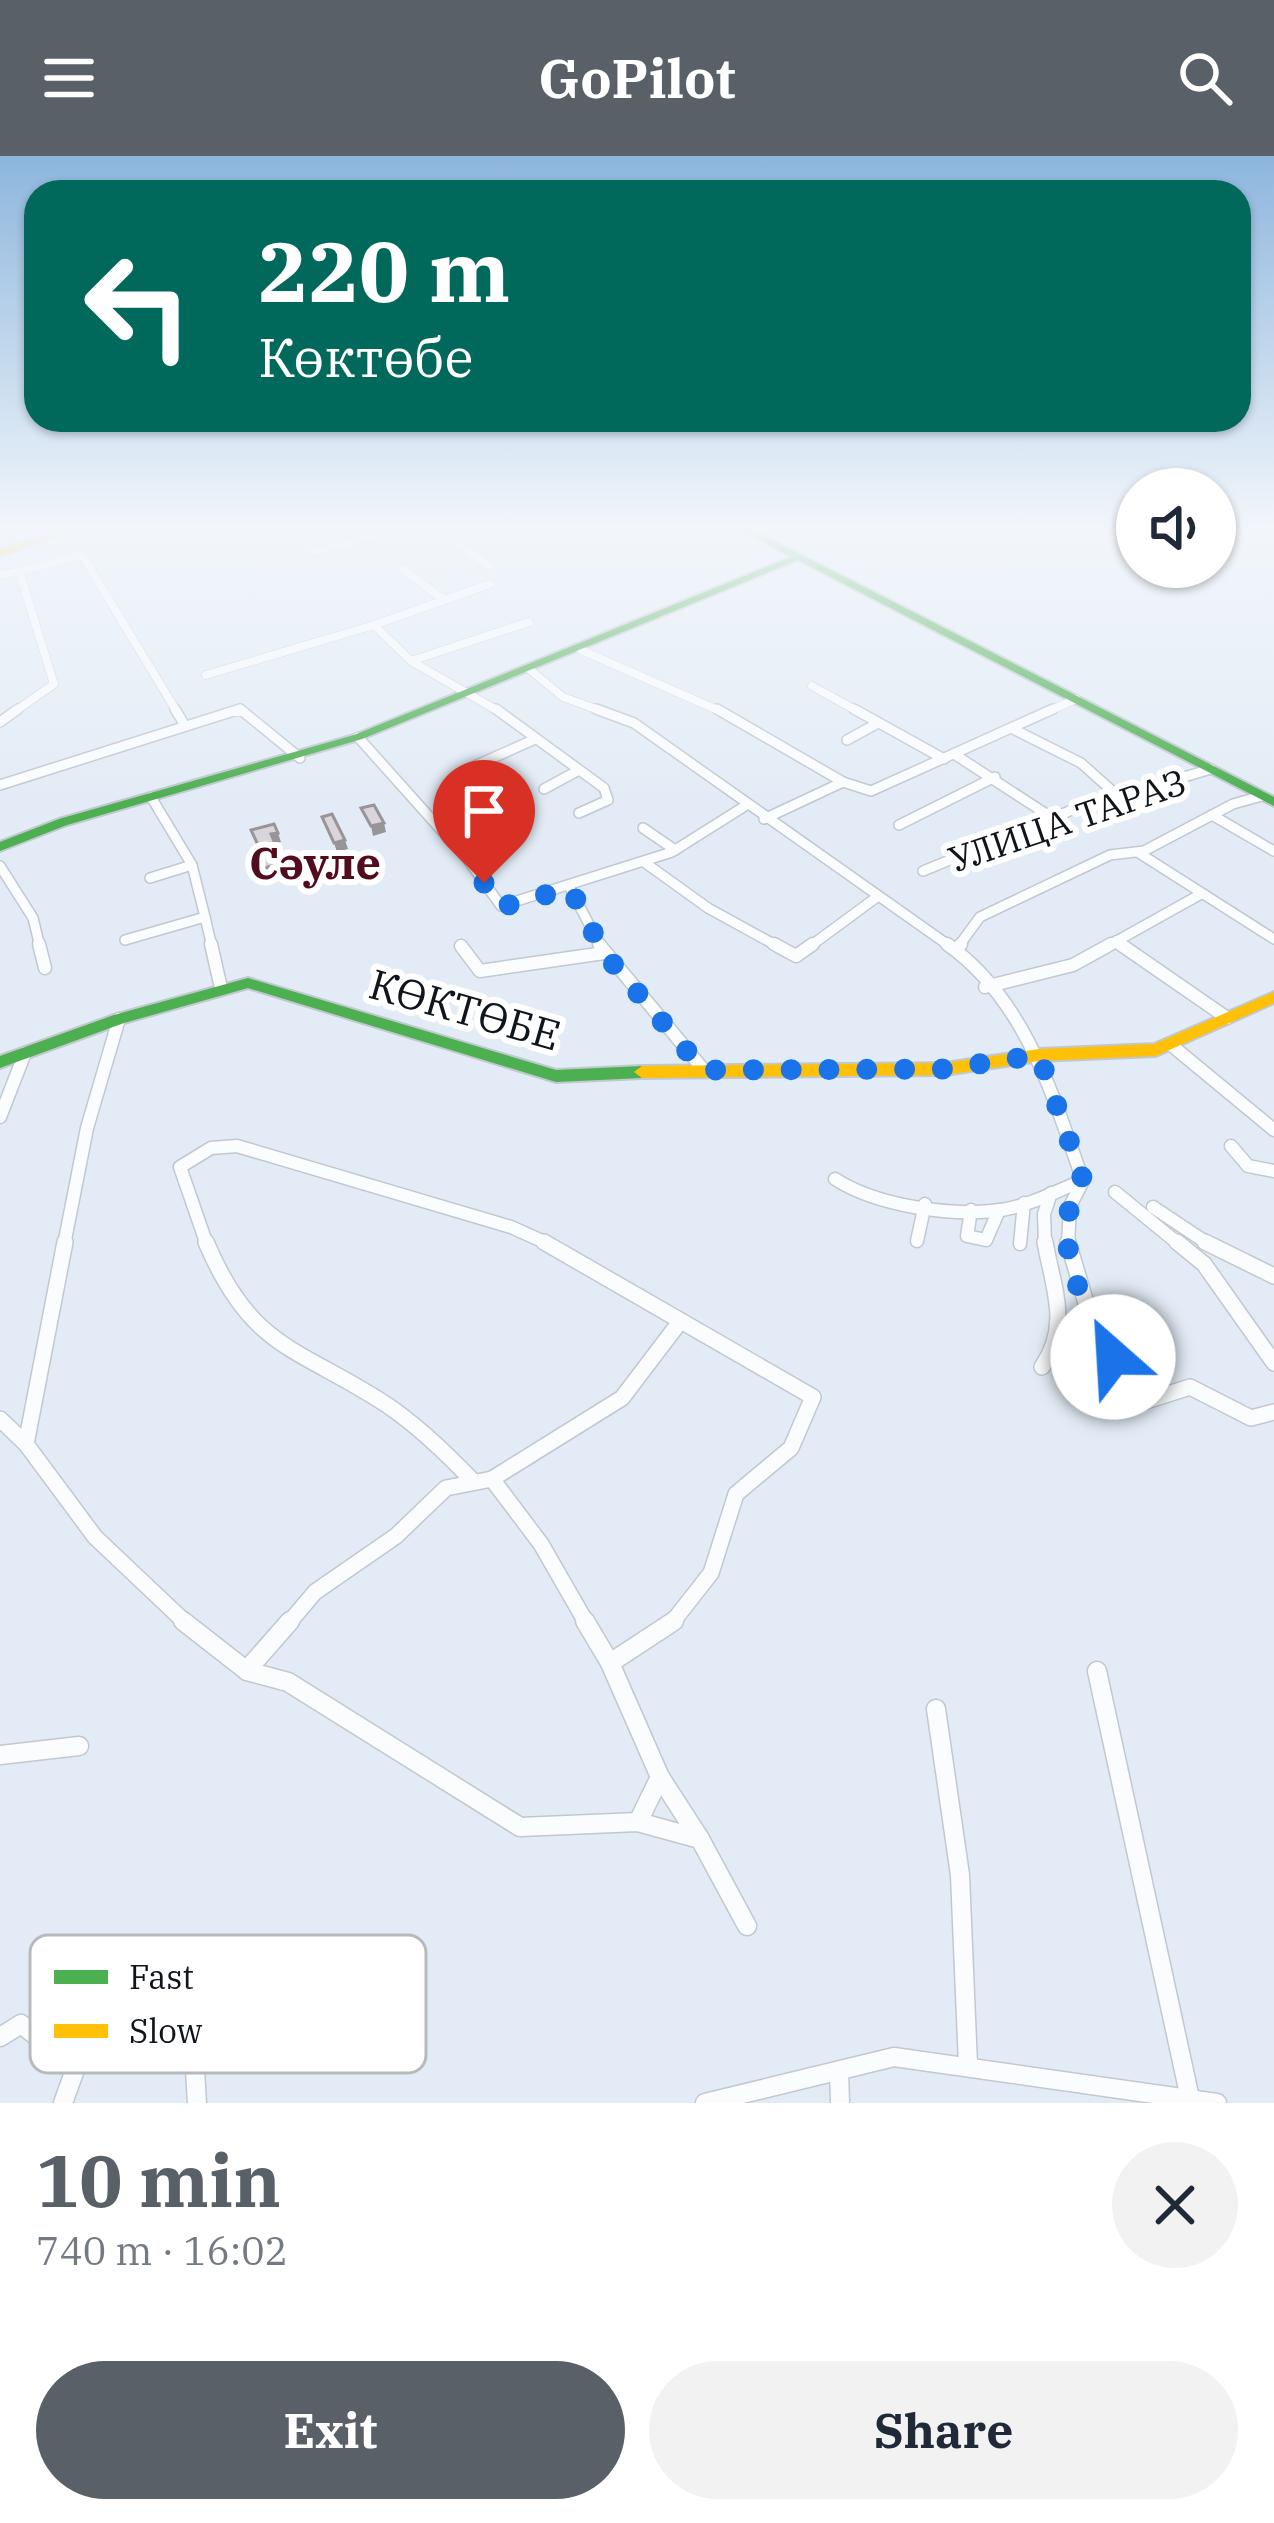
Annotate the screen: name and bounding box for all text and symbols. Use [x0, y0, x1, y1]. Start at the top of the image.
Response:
text: GoPilot [538, 43, 736, 113]
icon: menu [36, 45, 102, 111]
icon: search [1172, 45, 1238, 111]
text: 220 m [258, 216, 510, 325]
icon: left [60, 228, 216, 384]
text: Көктөбе [258, 322, 474, 392]
map controls [1116, 468, 1236, 588]
button: sound [1116, 468, 1236, 588]
street label: УЛИЦА ТАРАЗ [942, 757, 1192, 883]
pin [433, 760, 535, 883]
icon: arrive [451, 778, 517, 844]
district label: Сәуле [249, 833, 381, 891]
street label: КӨКТӨБЕ [363, 956, 567, 1062]
position arrow [1050, 1294, 1176, 1420]
legend [30, 1935, 426, 2073]
text: Fast [129, 1955, 194, 1998]
text: Slow [129, 2009, 203, 2052]
text: 10 min [36, 2133, 281, 2227]
button: close [1112, 2142, 1238, 2268]
text: 740 m · 16:02 [36, 2225, 288, 2276]
button: Exit [36, 2361, 625, 2499]
button: Share [649, 2361, 1238, 2499]

